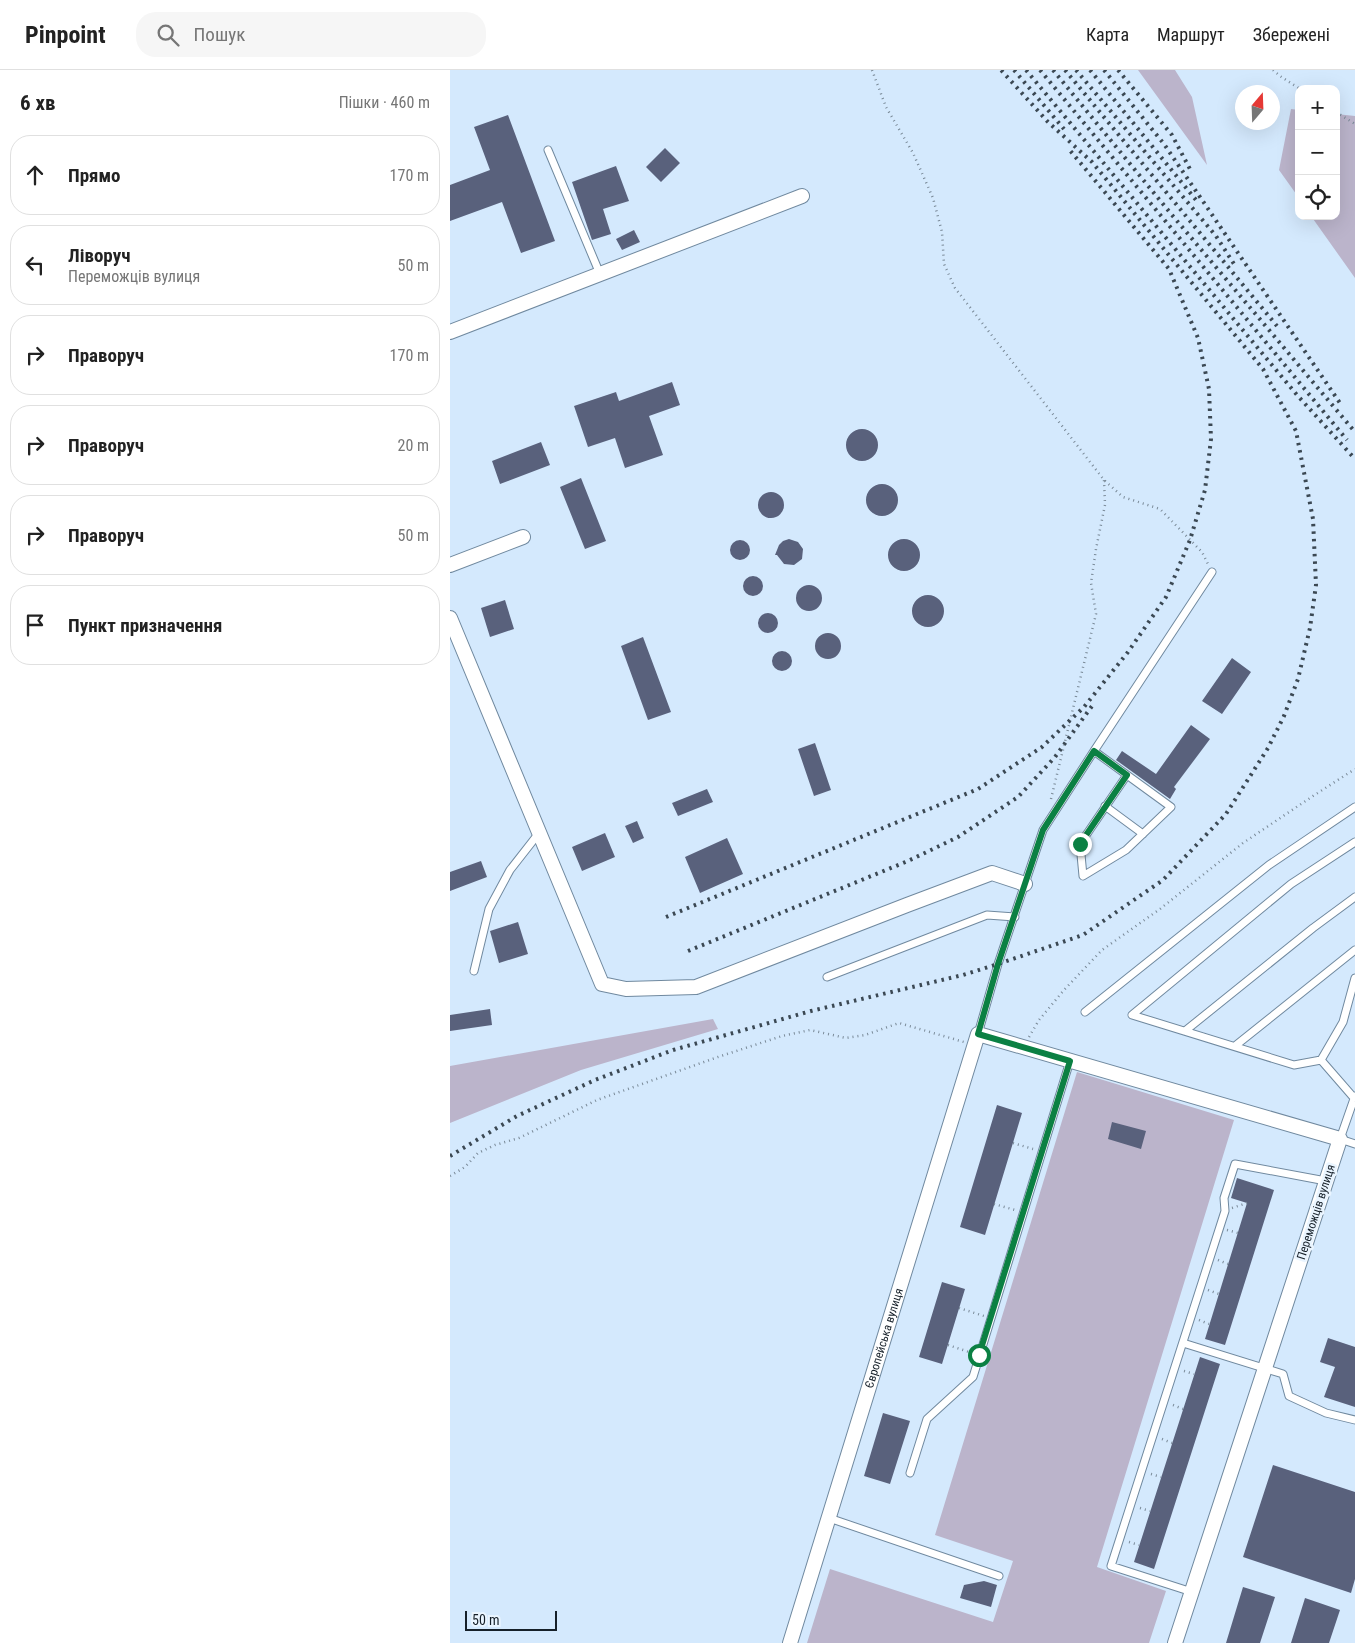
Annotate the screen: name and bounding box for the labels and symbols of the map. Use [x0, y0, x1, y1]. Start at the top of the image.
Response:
north arrow [1235, 85, 1280, 130]
route end [1069, 833, 1092, 856]
street label: Переможців вулиця [1294, 1163, 1338, 1261]
street label: Європейська вулиця [862, 1287, 906, 1390]
route start [968, 1344, 991, 1367]
scale bar [465, 1608, 558, 1631]

